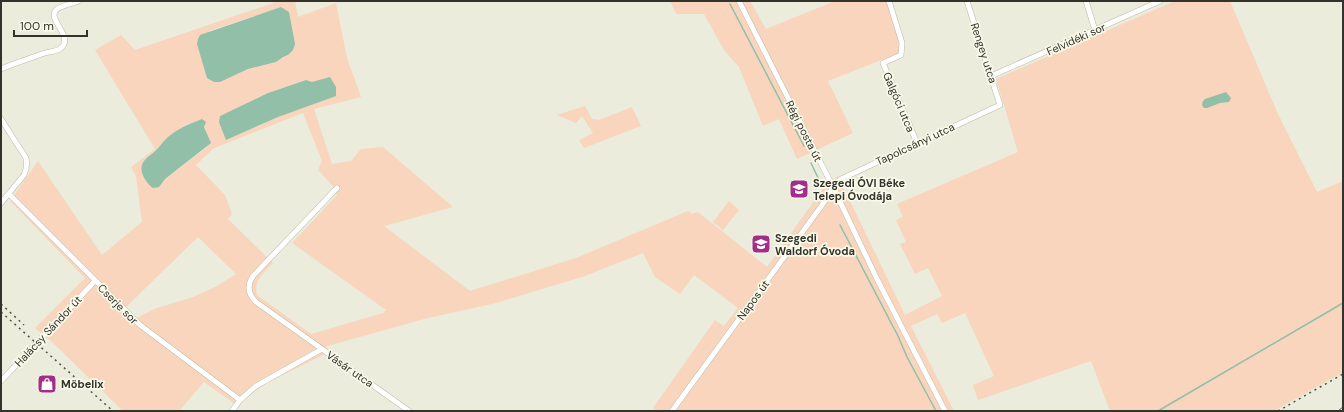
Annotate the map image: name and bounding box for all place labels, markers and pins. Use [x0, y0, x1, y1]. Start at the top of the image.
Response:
place label: Szegedi ÓVI Béke Telepi Óvodája [813, 176, 906, 203]
school or university icon: Szegedi ÓVI Béke Telepi Óvodája [788, 178, 810, 200]
place label: Szegedi Waldorf Óvoda [775, 231, 855, 258]
school or university icon: Szegedi Waldorf Óvoda [750, 233, 772, 255]
shop icon: Möbelix [36, 373, 58, 395]
place label: Möbelix [61, 377, 104, 391]

